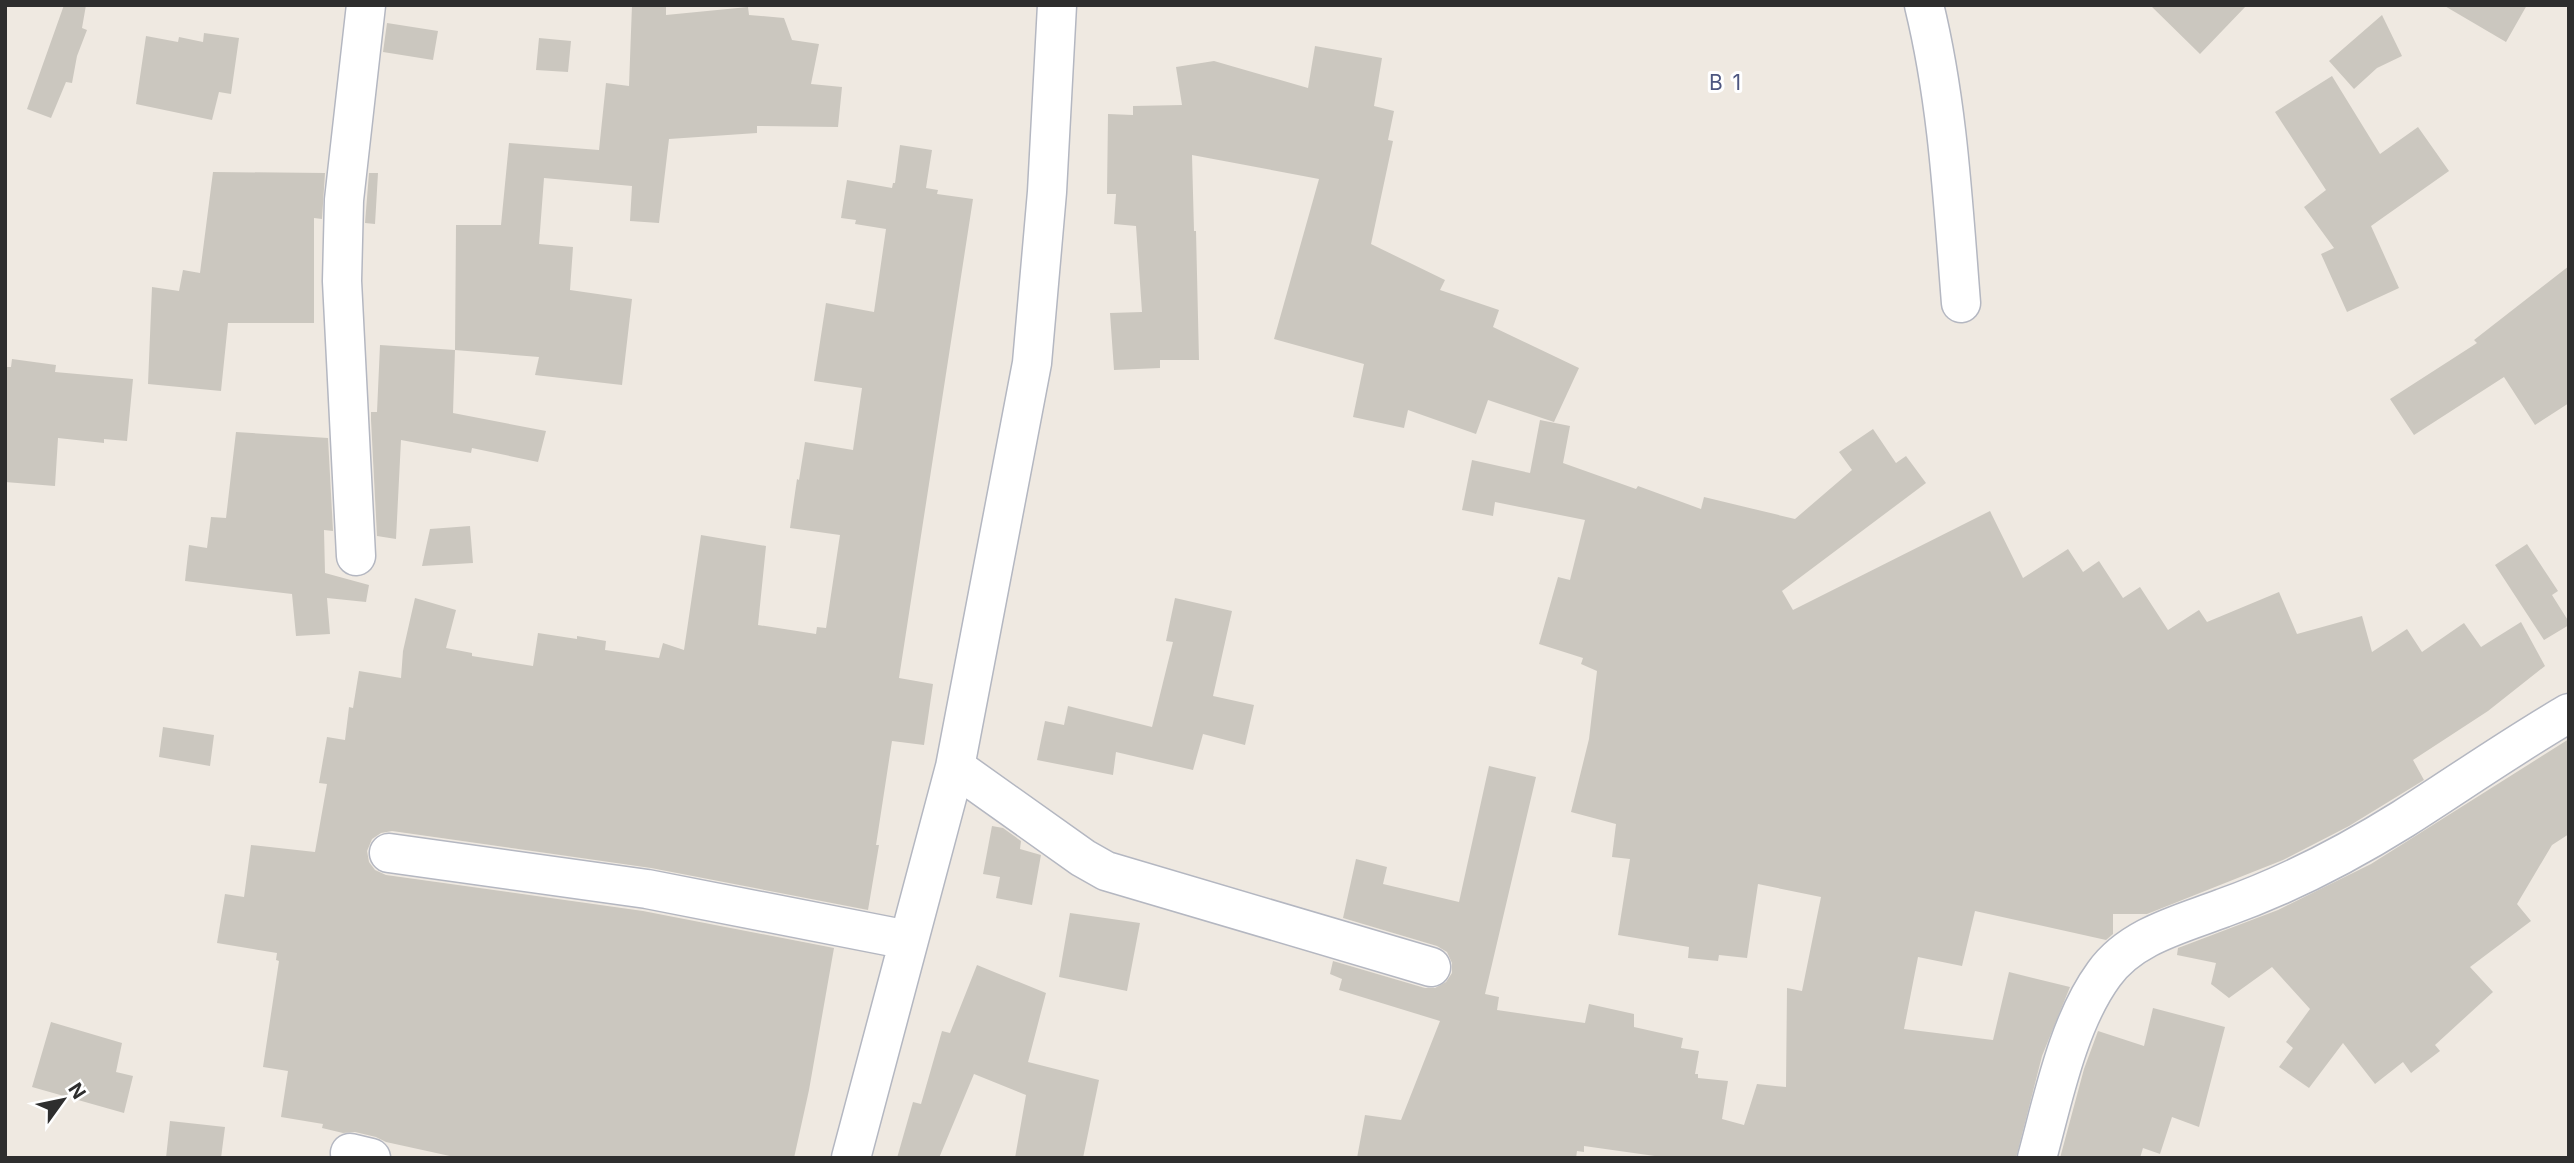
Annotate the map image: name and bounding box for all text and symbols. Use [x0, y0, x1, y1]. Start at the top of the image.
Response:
district label: B 1 [1709, 70, 1743, 95]
north arrow [28, 1065, 98, 1135]
text: N [63, 1079, 90, 1103]

